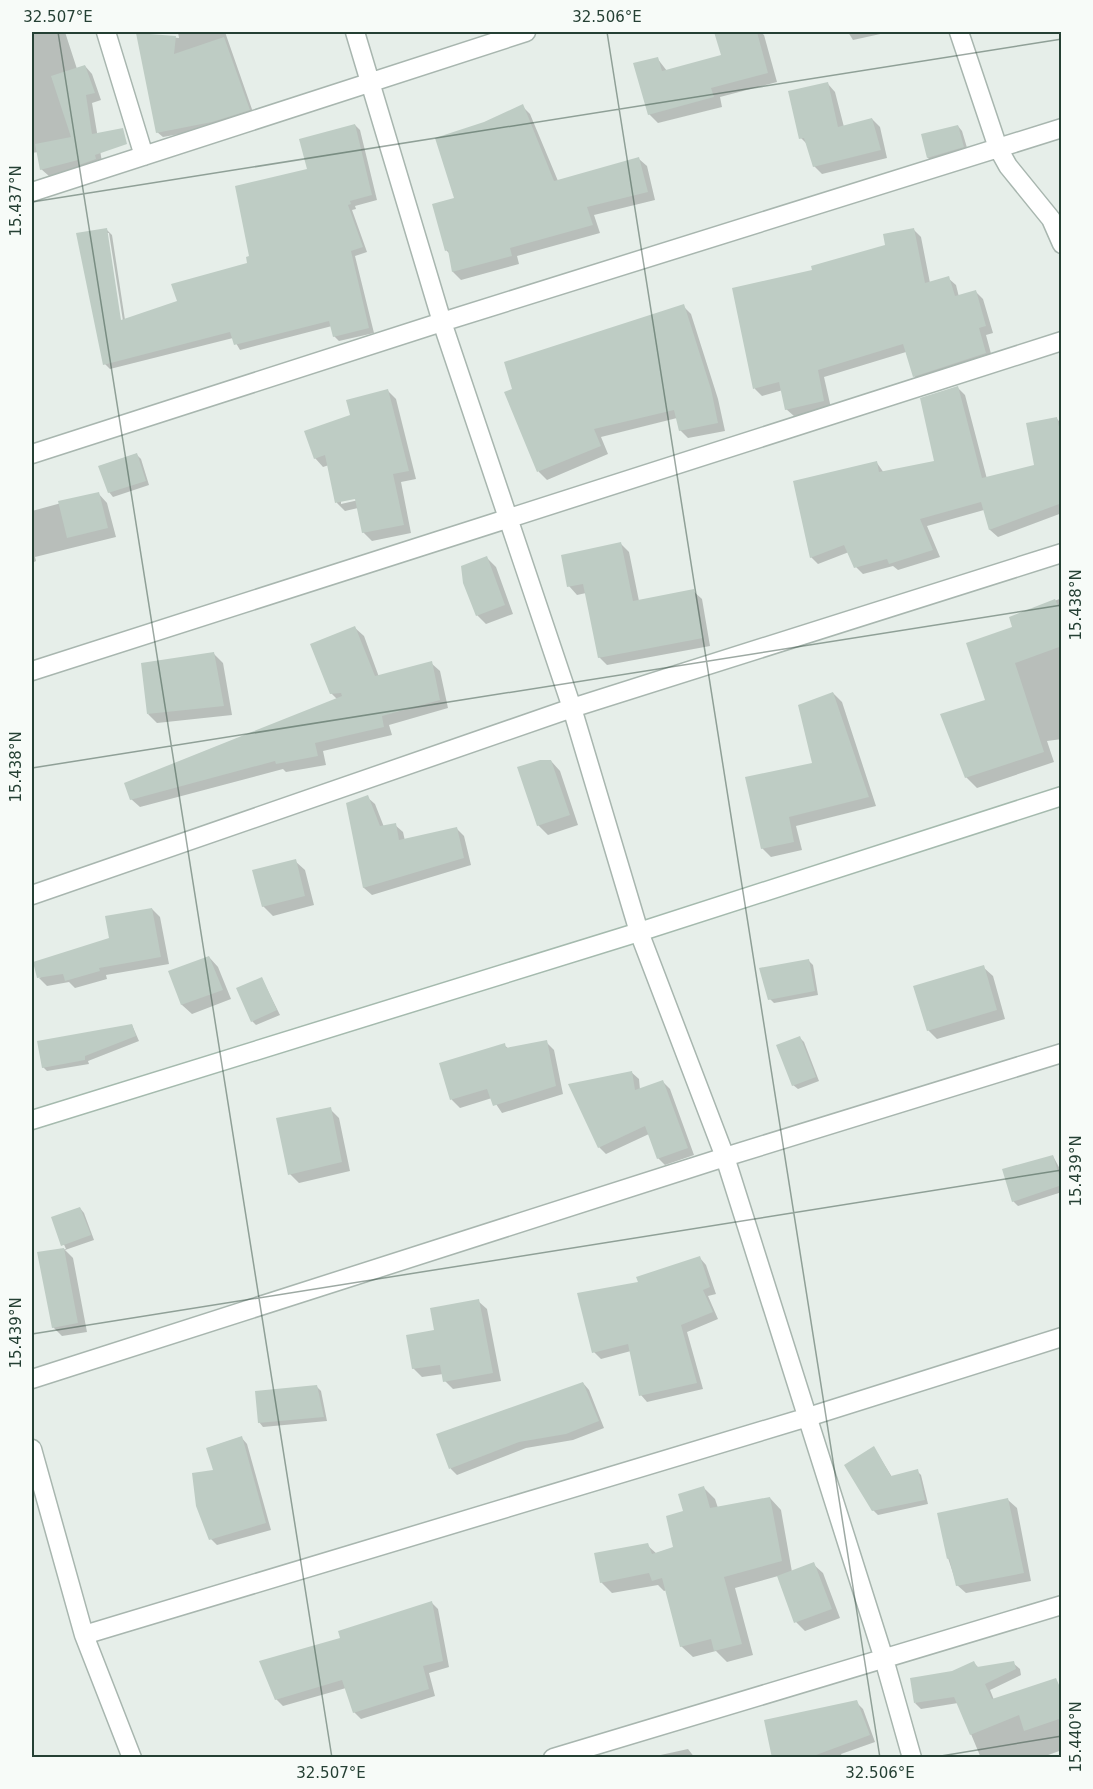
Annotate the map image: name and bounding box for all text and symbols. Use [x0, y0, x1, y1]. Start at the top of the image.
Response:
text: 32.507°E [23, 8, 93, 26]
text: 32.506°E [572, 8, 642, 26]
text: 15.437°N [7, 165, 25, 237]
text: 15.438°N [1067, 569, 1085, 641]
text: 15.438°N [7, 731, 25, 803]
text: 15.439°N [1067, 1135, 1085, 1207]
text: 15.439°N [7, 1297, 25, 1369]
text: 15.440°N [1067, 1701, 1085, 1773]
text: 32.507°E [296, 1764, 366, 1782]
text: 32.506°E [845, 1764, 915, 1782]

